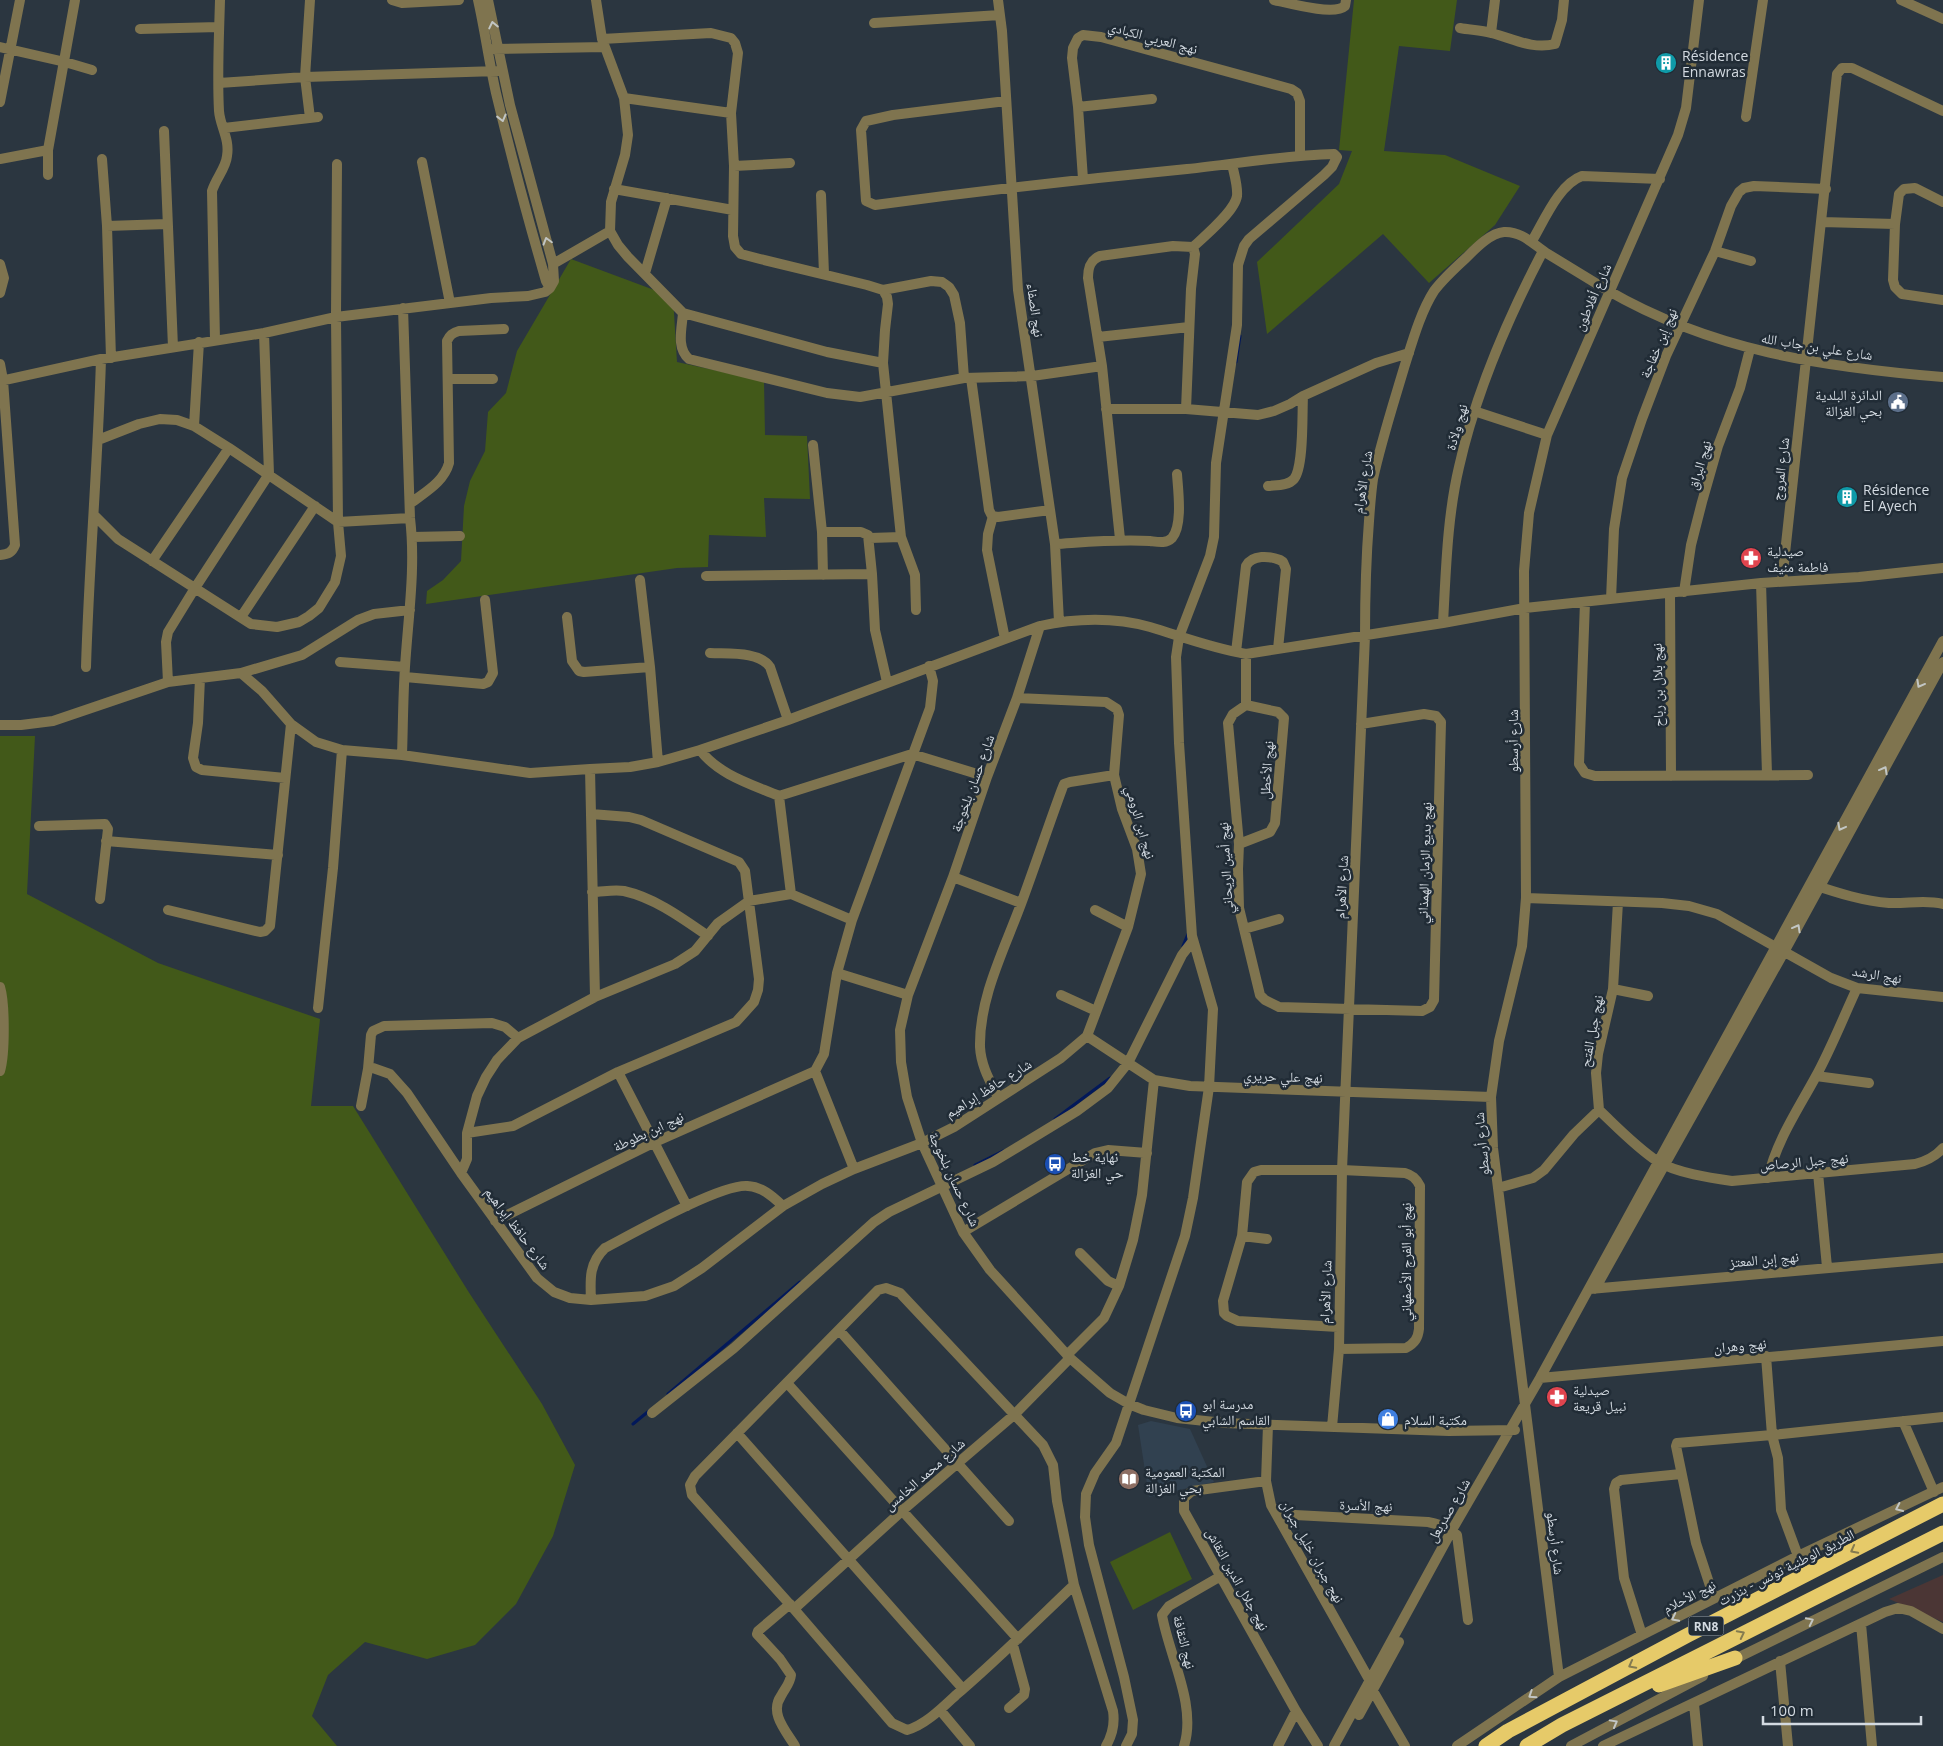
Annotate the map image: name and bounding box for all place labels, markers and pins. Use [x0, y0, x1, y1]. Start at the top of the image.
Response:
place label: Résidence Ennawras [1682, 46, 1748, 81]
building icon: Résidence Ennawras [1654, 51, 1678, 75]
place label: الدائرة البلدية بحي الغزالة [1815, 385, 1882, 422]
public building icon: الدائرة البلدية بحي الغزالة [1886, 390, 1910, 414]
place label: Résidence El Ayech [1863, 480, 1929, 515]
building icon: Résidence El Ayech [1835, 485, 1859, 509]
place label: صيدلية فاطمة منيف [1767, 541, 1828, 576]
pharmacy icon: صيدلية فاطمة منيف [1739, 546, 1763, 570]
place label: نهاية خط حي الغزالة [1071, 1147, 1124, 1184]
bus stop icon: نهاية خط حي الغزالة [1043, 1152, 1067, 1176]
place label: صيدلية نبيل قريعة [1573, 1380, 1627, 1415]
pharmacy icon: صيدلية نبيل قريعة [1545, 1385, 1569, 1409]
place label: مدرسة ابو القاسم الشابي [1202, 1394, 1270, 1431]
bus stop icon: مدرسة ابو القاسم الشابي [1174, 1399, 1198, 1423]
shop icon: مكتبة السلام [1376, 1407, 1400, 1431]
place label: مكتبة السلام [1404, 1410, 1467, 1430]
place label: المكتبة العمومية بحي الغزالة [1145, 1462, 1225, 1499]
library icon: المكتبة العمومية بحي الغزالة [1117, 1467, 1141, 1491]

